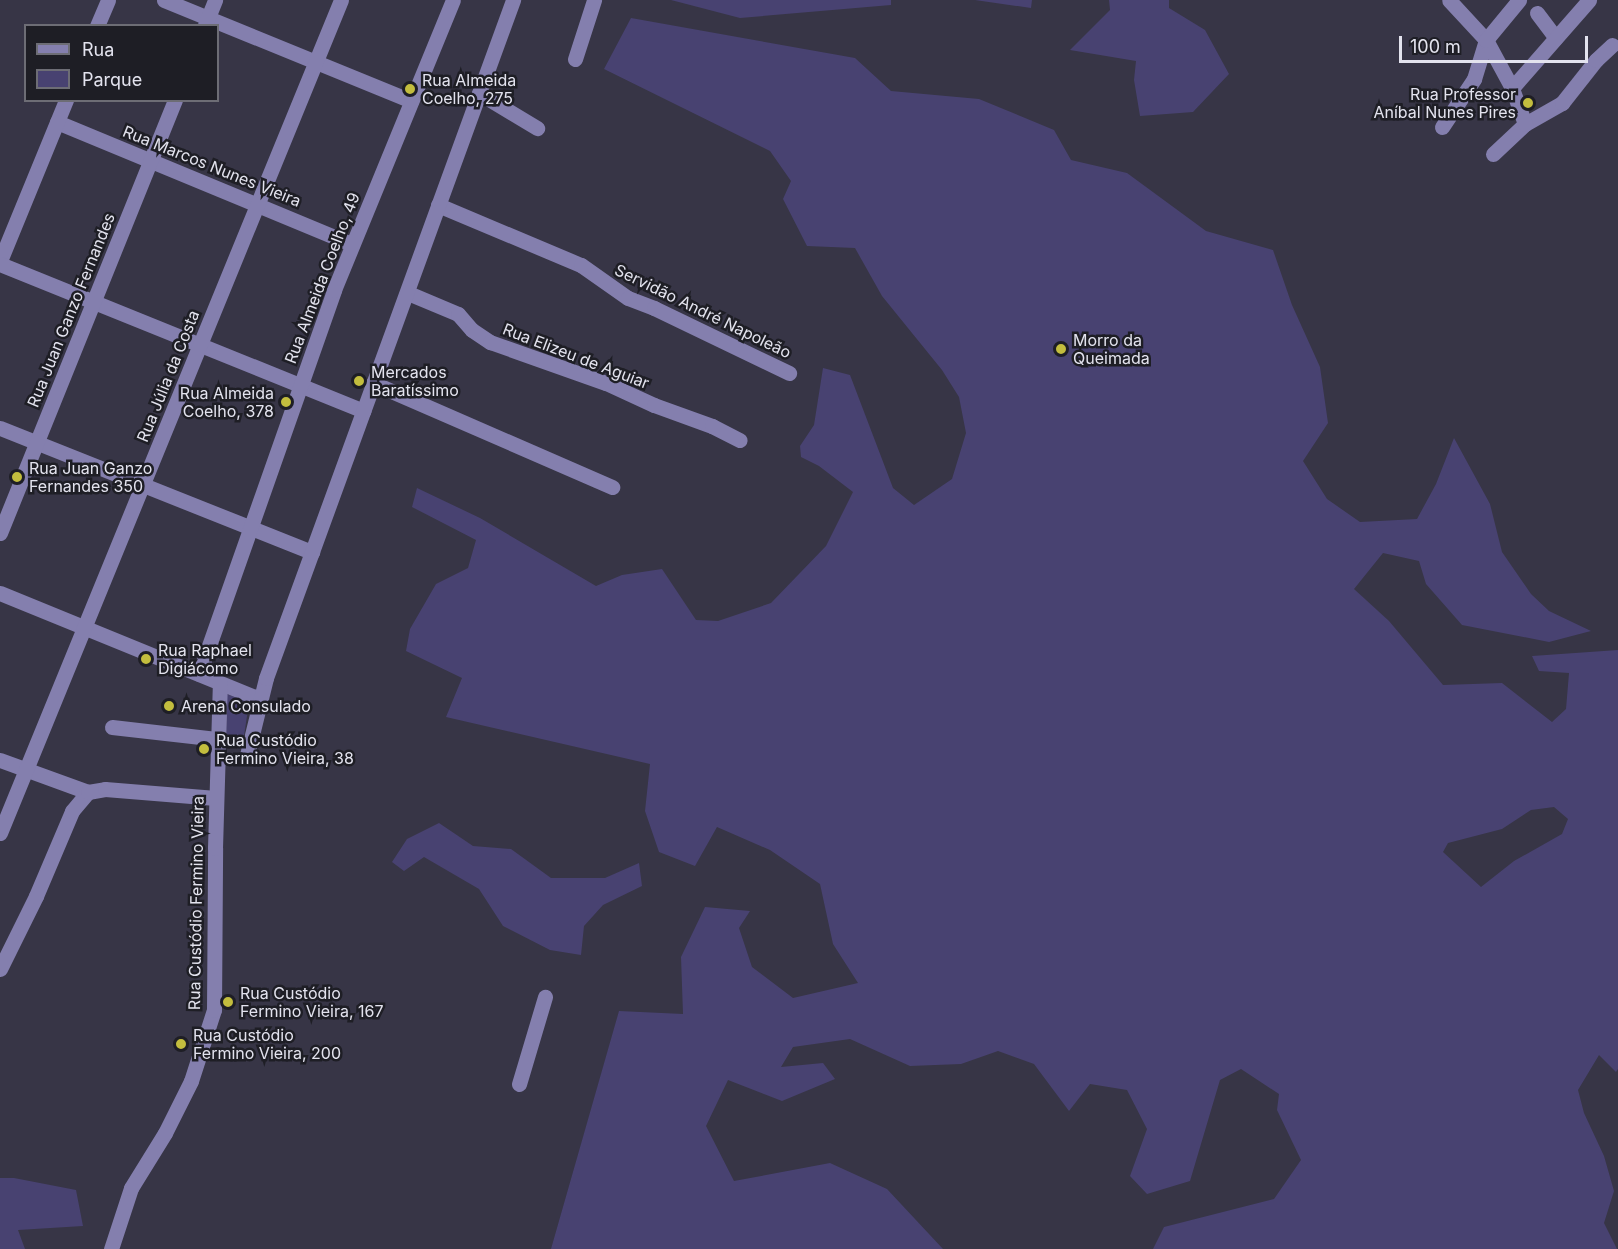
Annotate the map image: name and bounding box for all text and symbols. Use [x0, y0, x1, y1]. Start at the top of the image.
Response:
legend [24, 24, 219, 102]
scale bar [1402, 24, 1591, 62]
text: 100 m [1410, 36, 1461, 57]
text: Rua [82, 39, 114, 60]
text: Parque [82, 69, 142, 90]
place label: Rua Almeida Coelho, 275 [422, 70, 516, 108]
marker: Rua Almeida Coelho, 275 [403, 82, 417, 96]
place label: Rua Professor Aníbal Nunes Pires [1373, 84, 1516, 122]
marker: Rua Professor Aníbal Nunes Pires [1521, 96, 1535, 110]
street label: Rua Marcos Nunes Vieira [120, 121, 304, 211]
street label: Rua Almeida Coelho, 49 [281, 190, 363, 366]
street label: Rua Juan Ganzo Fernandes [23, 210, 119, 410]
street label: Servidão André Napoleão [612, 260, 794, 362]
street label: Rua Júlia da Costa [133, 307, 203, 445]
street label: Rua Elizeu de Aguiar [500, 319, 652, 393]
place label: Morro da Queimada [1073, 330, 1150, 368]
marker: Morro da Queimada [1054, 342, 1068, 356]
place label: Mercados Baratíssimo [371, 362, 459, 400]
marker: Mercados Baratíssimo [352, 374, 366, 388]
place label: Rua Almeida Coelho, 378 [180, 383, 274, 421]
marker: Rua Almeida Coelho, 378 [279, 395, 293, 409]
place label: Rua Juan Ganzo Fernandes 350 [29, 458, 152, 496]
marker: Rua Juan Ganzo Fernandes 350 [10, 470, 24, 484]
place label: Rua Raphael Digiácomo [158, 640, 252, 678]
marker: Rua Raphael Digiácomo [139, 652, 153, 666]
place label: Arena Consulado [181, 696, 311, 716]
marker: Arena Consulado [162, 699, 176, 713]
place label: Rua Custódio Fermino Vieira, 38 [216, 730, 354, 768]
marker: Rua Custódio Fermino Vieira, 38 [197, 742, 211, 756]
street label: Rua Custódio Fermino Vieira [185, 796, 207, 1010]
place label: Rua Custódio Fermino Vieira, 167 [240, 983, 384, 1021]
marker: Rua Custódio Fermino Vieira, 167 [221, 995, 235, 1009]
place label: Rua Custódio Fermino Vieira, 200 [193, 1025, 341, 1063]
marker: Rua Custódio Fermino Vieira, 200 [174, 1037, 188, 1051]

